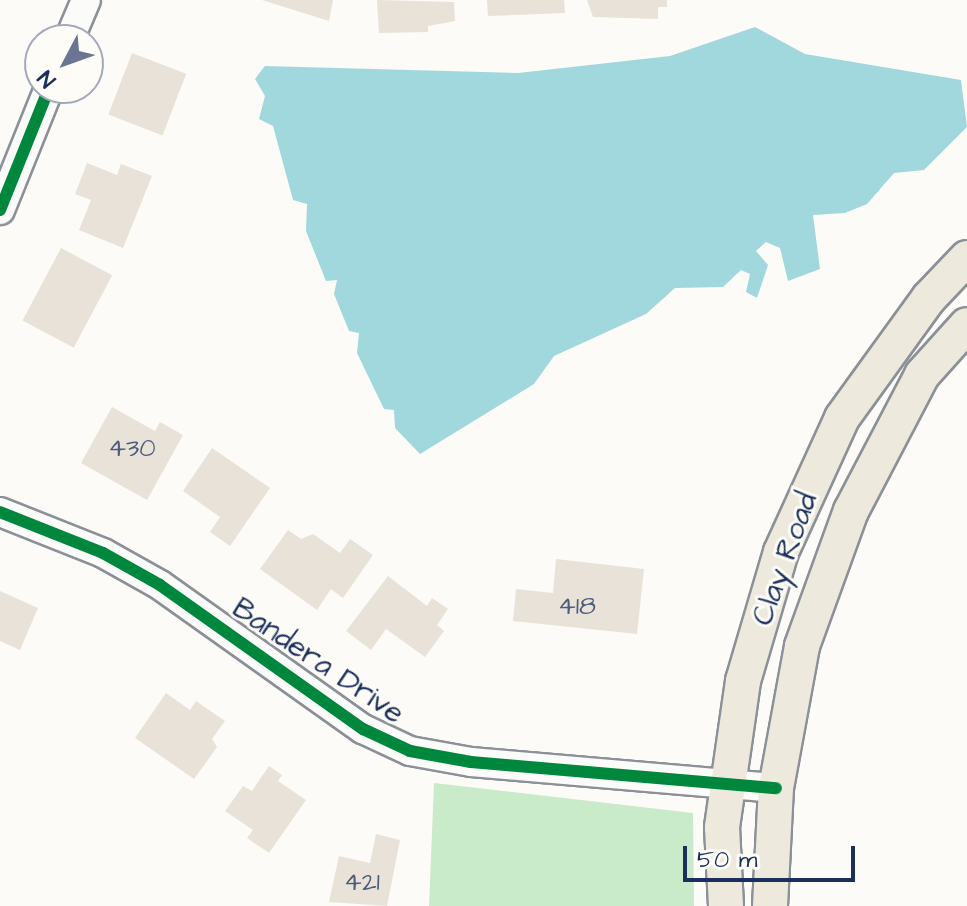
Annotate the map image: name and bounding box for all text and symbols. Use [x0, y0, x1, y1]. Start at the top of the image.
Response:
north arrow [24, 24, 104, 104]
text: N [31, 63, 63, 94]
house number: 430 [108, 433, 156, 465]
street label: Clay Road [744, 488, 826, 630]
street label: Bandera Drive [225, 590, 411, 732]
house number: 418 [558, 591, 596, 623]
scale bar [687, 830, 859, 880]
text: 50 m [697, 843, 757, 877]
house number: 421 [344, 867, 380, 899]

